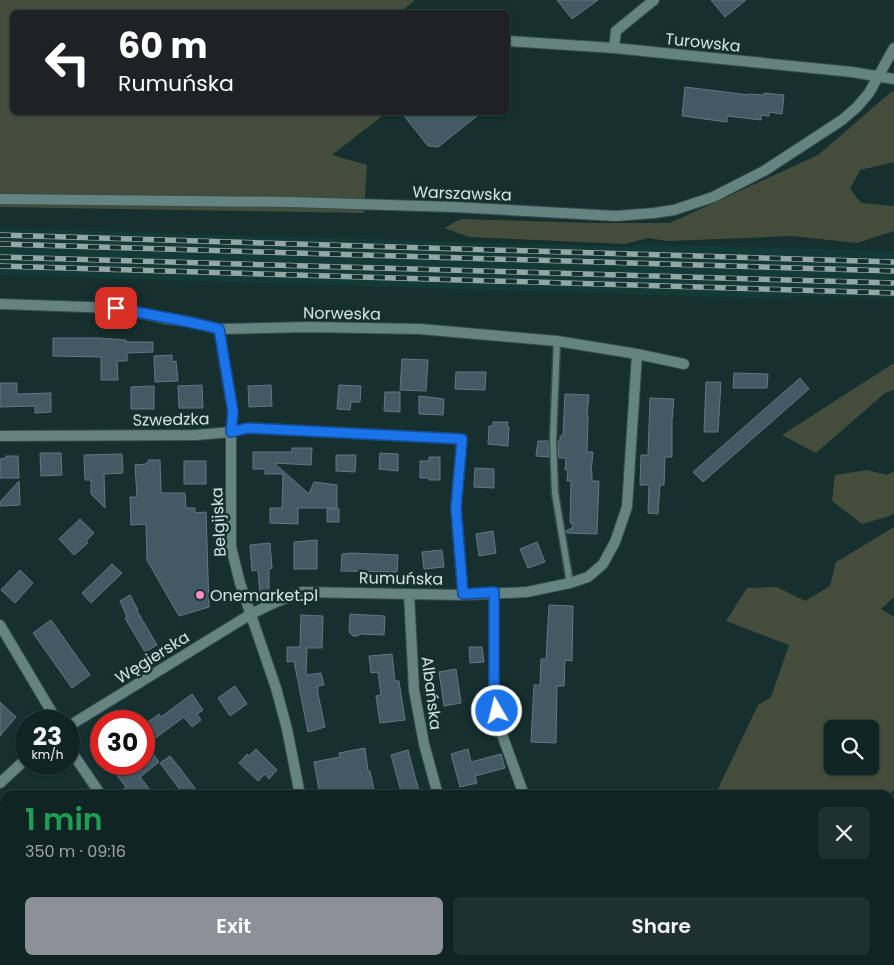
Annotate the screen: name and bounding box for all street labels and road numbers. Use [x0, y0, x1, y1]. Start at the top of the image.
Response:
street label: Turowska [664, 27, 742, 58]
street label: Warszawska [412, 180, 512, 207]
street label: Norweska [303, 301, 381, 326]
street label: Szwedzka [132, 407, 210, 432]
street label: Belgijska [205, 487, 232, 557]
street label: Rumuńska [359, 566, 443, 591]
street label: Węgierska [111, 626, 194, 689]
street label: Albańska [416, 655, 447, 731]

